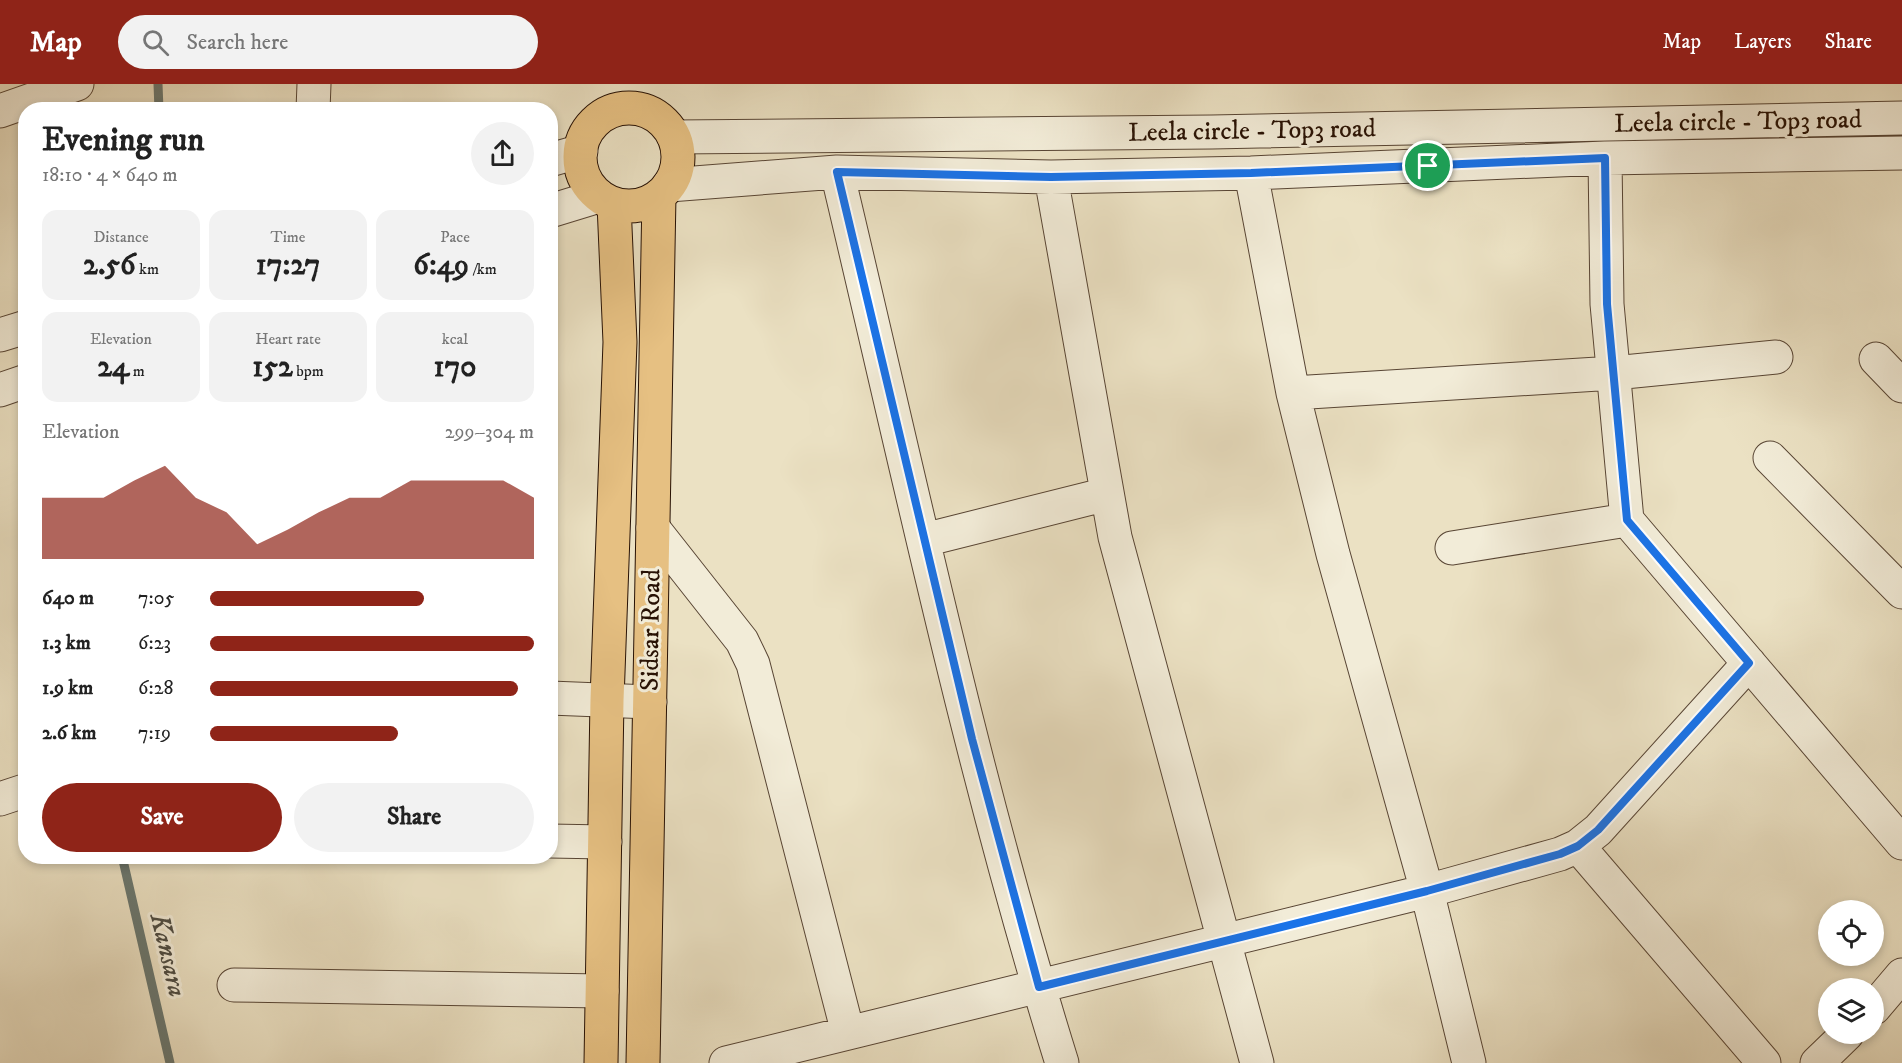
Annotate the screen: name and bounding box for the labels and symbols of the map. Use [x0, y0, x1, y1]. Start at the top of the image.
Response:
street label: Leela circle - Top3 road [1614, 103, 1862, 141]
street label: Leela circle - Top3 road [1128, 112, 1376, 150]
pin [1402, 140, 1453, 191]
street label: Sidsar Road [633, 569, 669, 691]
water label: Kansara [142, 909, 194, 1000]

